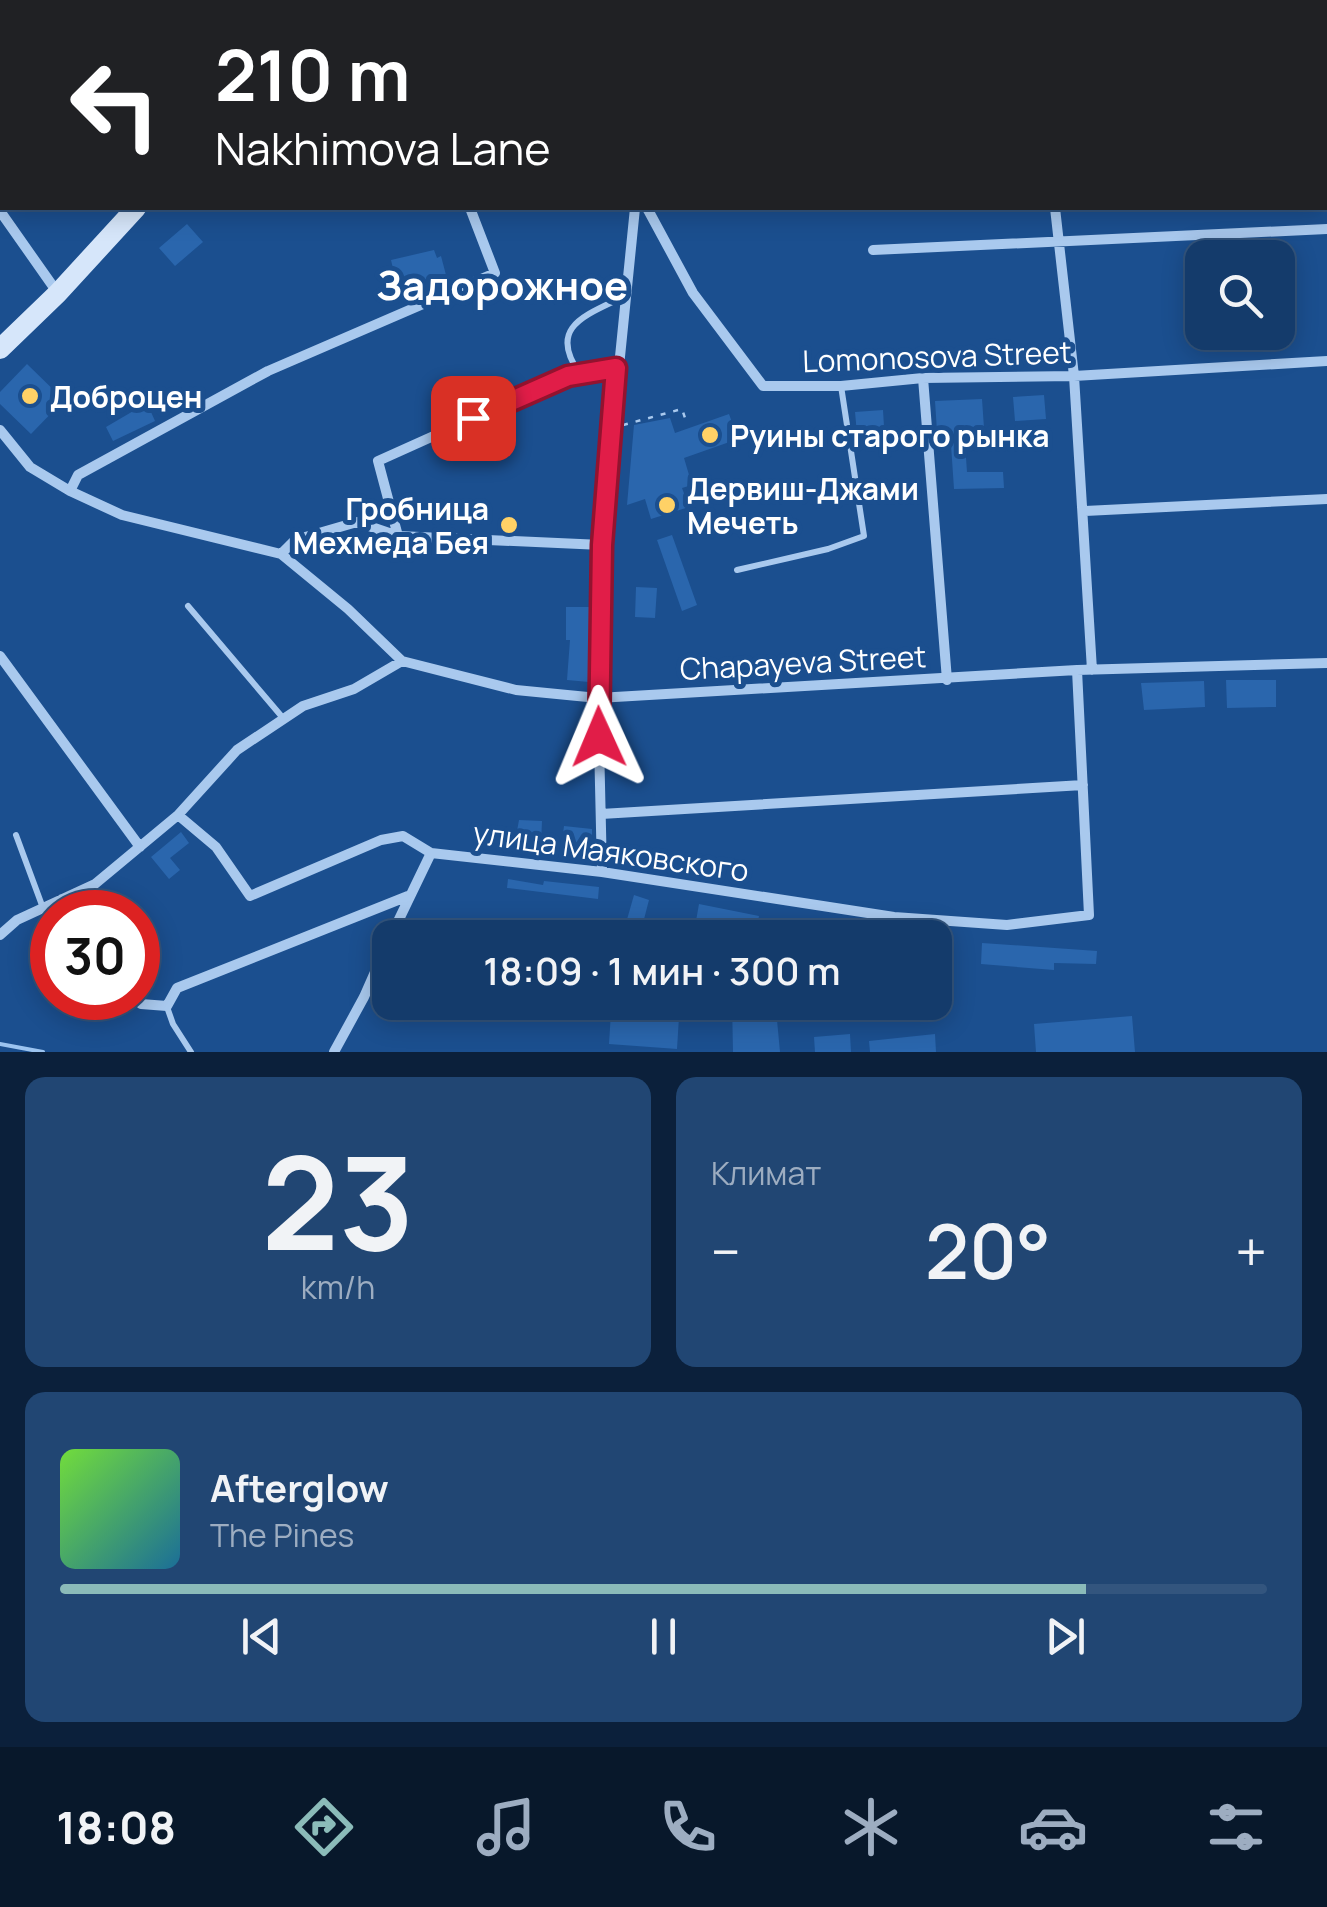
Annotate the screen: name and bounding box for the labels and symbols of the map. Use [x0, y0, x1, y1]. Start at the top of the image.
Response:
district label: Задорожное [376, 257, 628, 312]
street label: Lomonosova Street [802, 331, 1072, 381]
place label: Доброцен [50, 376, 202, 417]
pin [431, 376, 516, 461]
marker: Доброцен [19, 385, 41, 407]
place label: Руины старого рынка [730, 415, 1049, 456]
marker: Руины старого рынка [699, 424, 721, 446]
place label: Дервиш-Джами Мечеть [687, 468, 919, 543]
place label: Гробница Мехмеда Бея [293, 488, 489, 563]
marker: Дервиш-Джами Мечеть [656, 494, 678, 516]
marker: Гробница Мехмеда Бея [498, 514, 520, 536]
street label: Chapayeva Street [679, 635, 927, 689]
position arrow [547, 685, 651, 789]
street label: улица Маяковского [471, 811, 751, 891]
speed limit sign: 30 [30, 890, 160, 1020]

